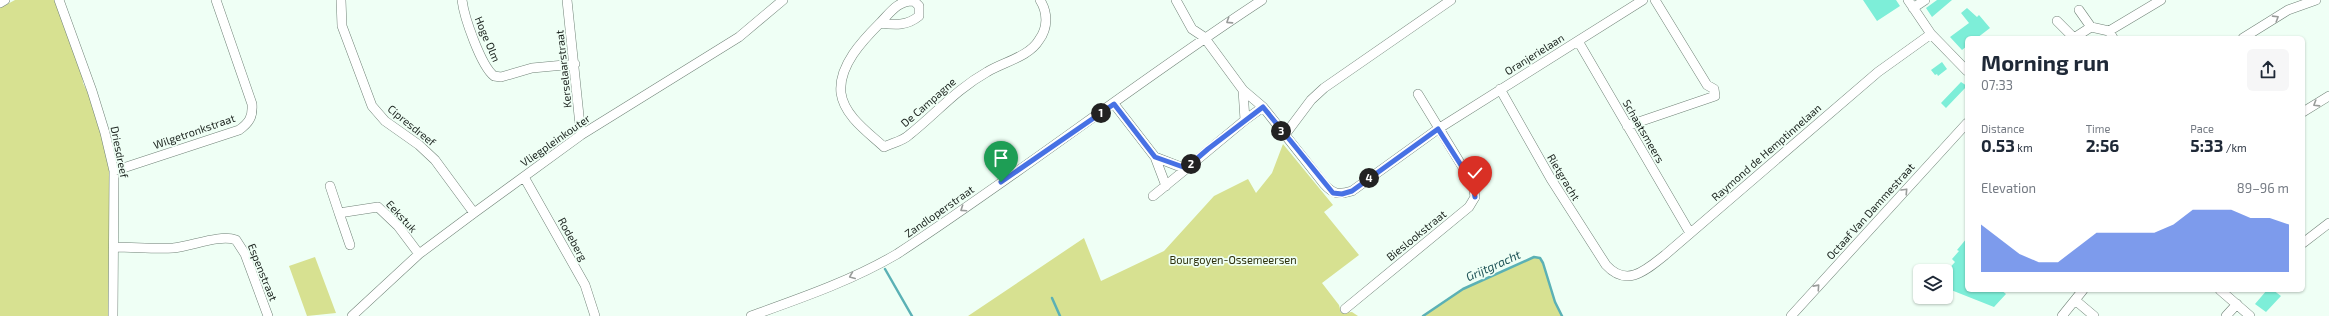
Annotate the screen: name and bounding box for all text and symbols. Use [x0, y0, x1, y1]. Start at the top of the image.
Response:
street label: Hoge Olm [473, 14, 503, 64]
one-way arrow [2272, 15, 2279, 22]
one-way arrow [1227, 16, 1234, 23]
street label: Kerselaarstraat [552, 29, 574, 109]
street label: Oranjerielaan [1502, 31, 1567, 78]
text: Morning run [1981, 49, 2109, 75]
button: share [2247, 49, 2289, 91]
street label: De Campagne [898, 75, 958, 129]
text: 07:33 [1981, 77, 2013, 93]
street label: Schaatsmeers [1621, 97, 1668, 165]
one-way arrow [2313, 100, 2320, 107]
street label: Raymond de Hemptinnelaan [1709, 101, 1823, 203]
street label: Cipresdreef [385, 102, 439, 149]
pin: 1 [1091, 103, 1111, 123]
text: 1 [1099, 106, 1103, 119]
street label: Wilgetronkstraat [151, 111, 237, 151]
street label: Vliegpleinkouter [518, 111, 593, 169]
pin: 3 [1271, 121, 1291, 141]
text: Distance [1981, 122, 2024, 135]
text: Time [2086, 122, 2110, 135]
text: Pace [2190, 122, 2214, 135]
text: 3 [1278, 124, 1284, 137]
street label: Driesdreef [109, 125, 132, 180]
text: 0.53 [1981, 135, 2015, 155]
text: 2:56 [2086, 135, 2119, 155]
text: 5:33 [2190, 135, 2223, 155]
pin [984, 141, 1018, 182]
text: km [2015, 141, 2033, 154]
text: /km [2223, 141, 2247, 154]
icon: arrive [990, 147, 1012, 169]
street label: Rietgracht [1545, 151, 1583, 203]
pin: 2 [1181, 154, 1201, 174]
pin [1458, 156, 1492, 197]
text: 2 [1188, 157, 1194, 170]
street label: Octaaf Van Dammestraat [1823, 160, 1917, 262]
icon: check [1464, 162, 1486, 184]
pin: 4 [1359, 168, 1379, 188]
text: 4 [1365, 171, 1373, 184]
text: Elevation [1981, 180, 2036, 196]
text: 89–96 m [2237, 180, 2289, 196]
street label: Zandloperstraat [902, 182, 976, 240]
one-way arrow [1900, 188, 1907, 196]
street label: Eekstuk [384, 197, 420, 235]
one-way arrow [960, 204, 967, 211]
street label: Bieslookstraat [1384, 207, 1448, 263]
street label: Rodeberg [556, 215, 590, 263]
street label: Espenstraat [246, 241, 280, 303]
water label: Grijtgracht [1463, 247, 1523, 284]
park label: Bourgoyen-Ossemeersen [1169, 253, 1297, 266]
map controls [1913, 264, 1953, 304]
button: layers [1913, 264, 1953, 304]
one-way arrow [849, 272, 856, 280]
one-way arrow [1813, 284, 1820, 292]

